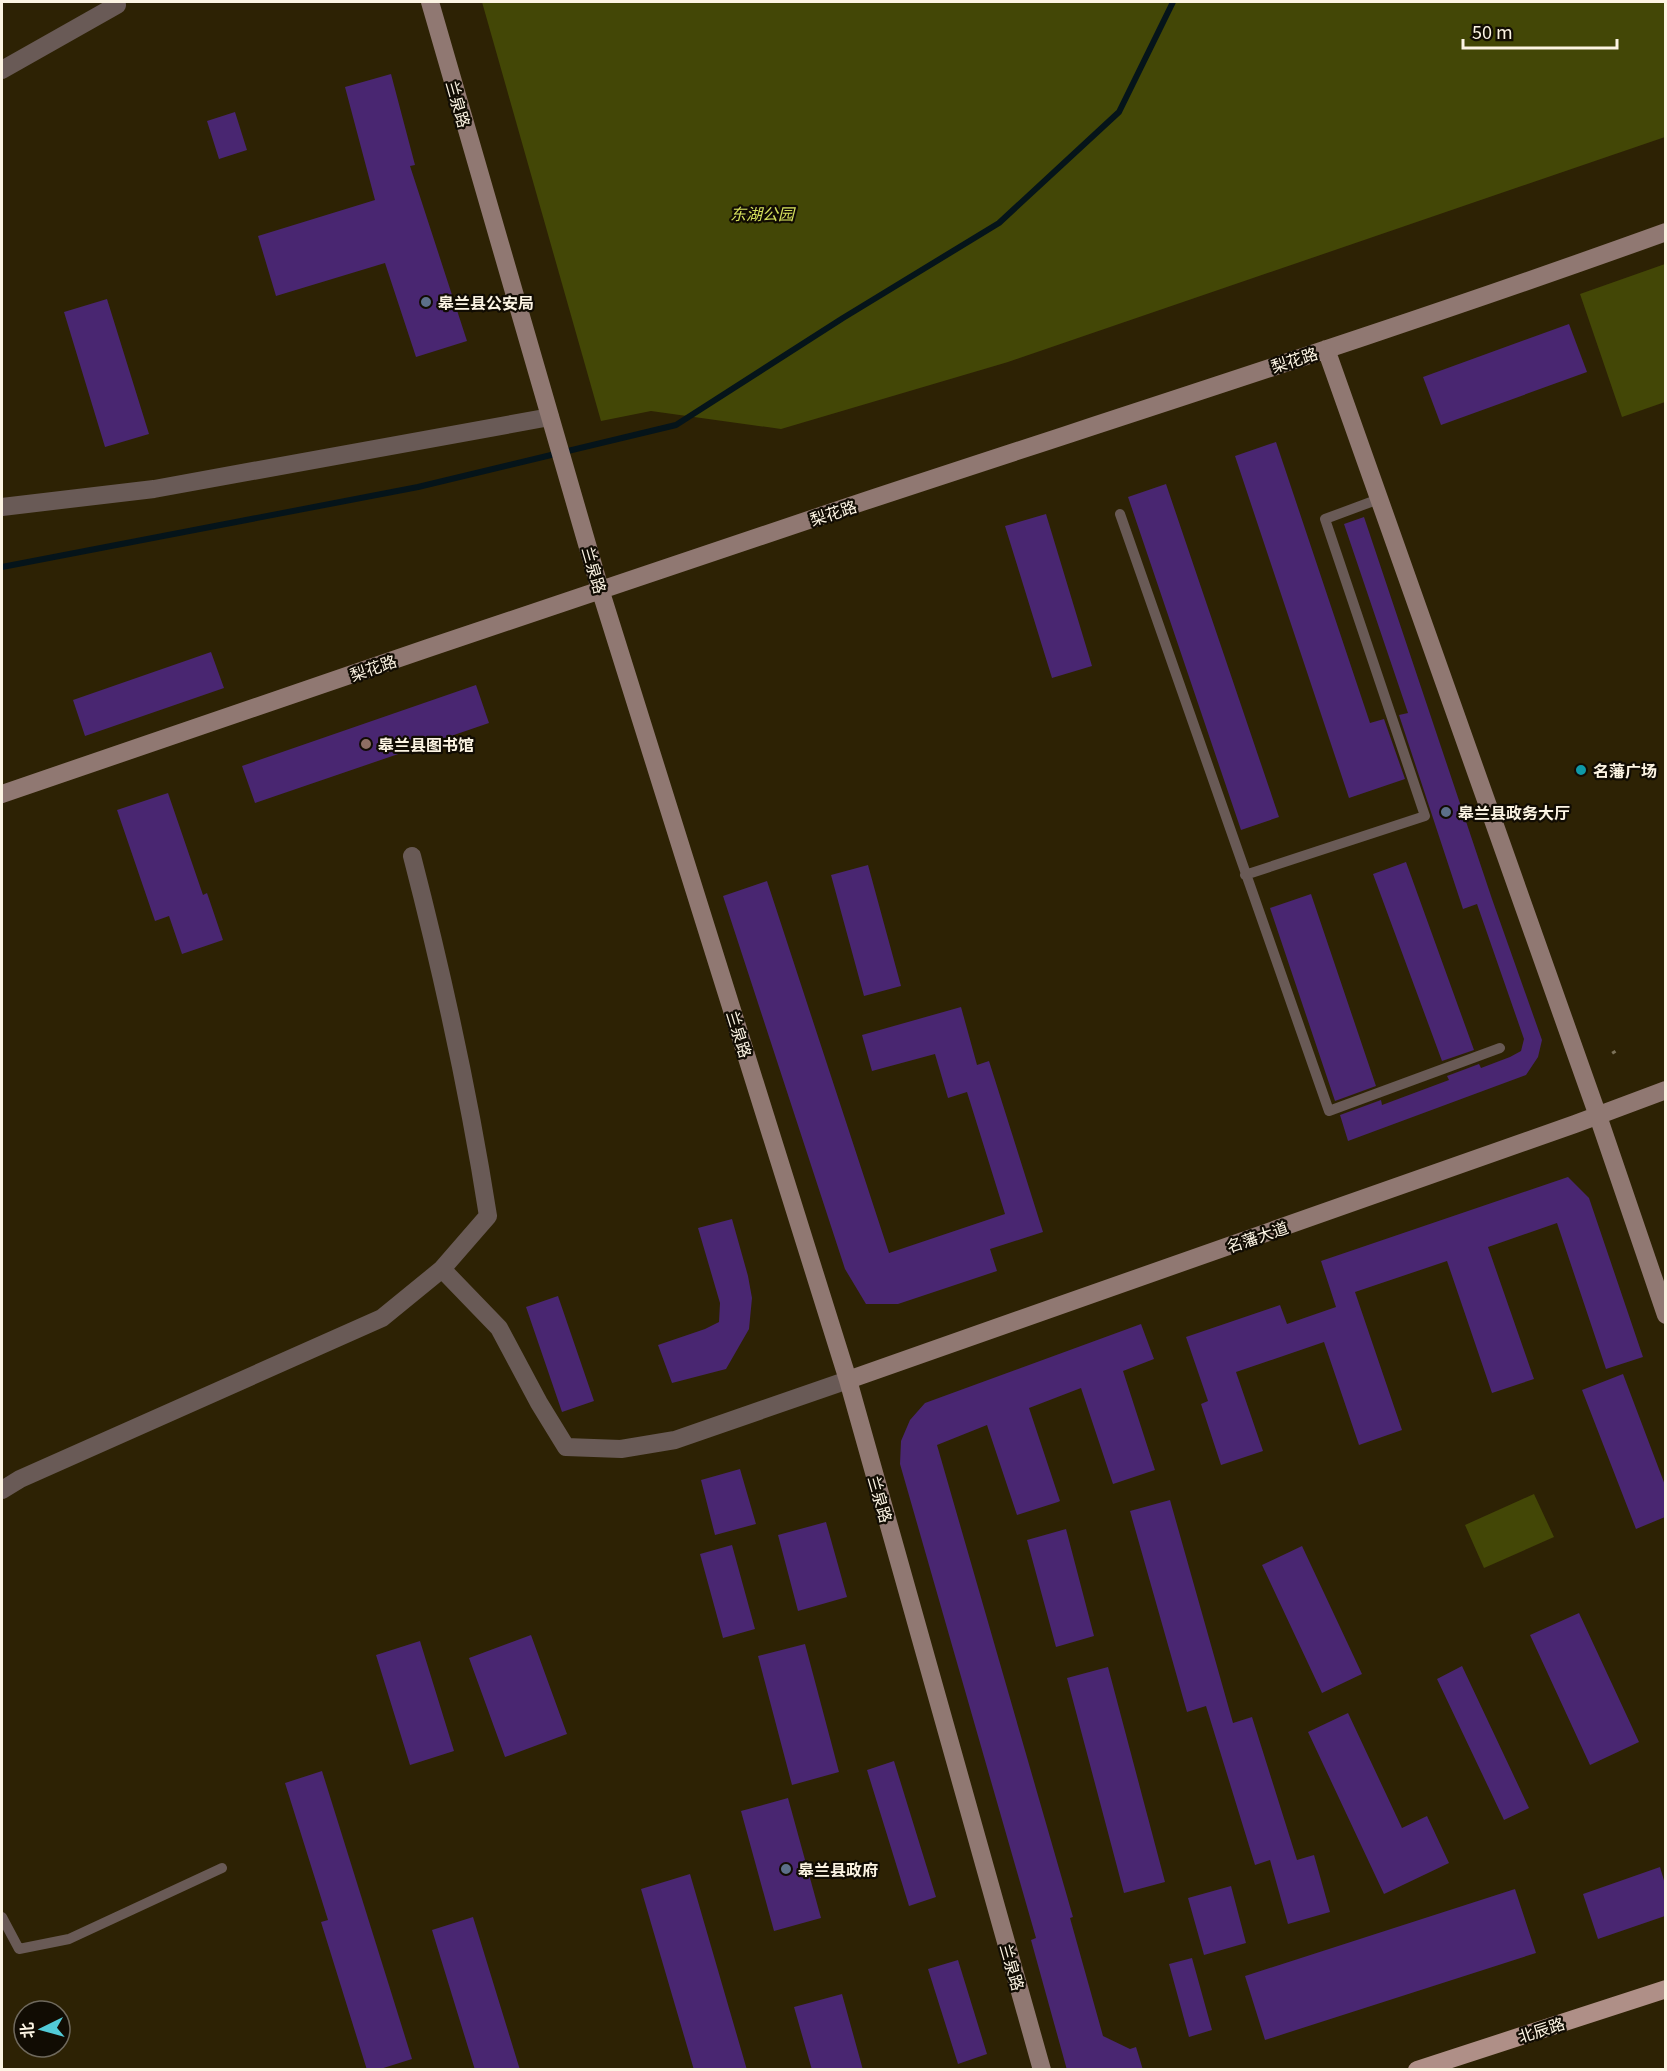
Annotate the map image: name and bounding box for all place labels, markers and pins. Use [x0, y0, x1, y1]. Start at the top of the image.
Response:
place label: 皋兰县公安局 [438, 290, 534, 314]
marker: 皋兰县公安局 [419, 295, 433, 309]
place label: 皋兰县图书馆 [378, 732, 474, 756]
marker: 皋兰县图书馆 [359, 737, 373, 751]
place label: 名藩广场 [1593, 758, 1657, 782]
marker: 名藩广场 [1574, 763, 1588, 777]
place label: 皋兰县政务大厅 [1458, 800, 1570, 824]
marker: 皋兰县政务大厅 [1439, 805, 1453, 819]
place label: 皋兰县政府 [798, 1857, 878, 1881]
marker: 皋兰县政府 [779, 1862, 793, 1876]

